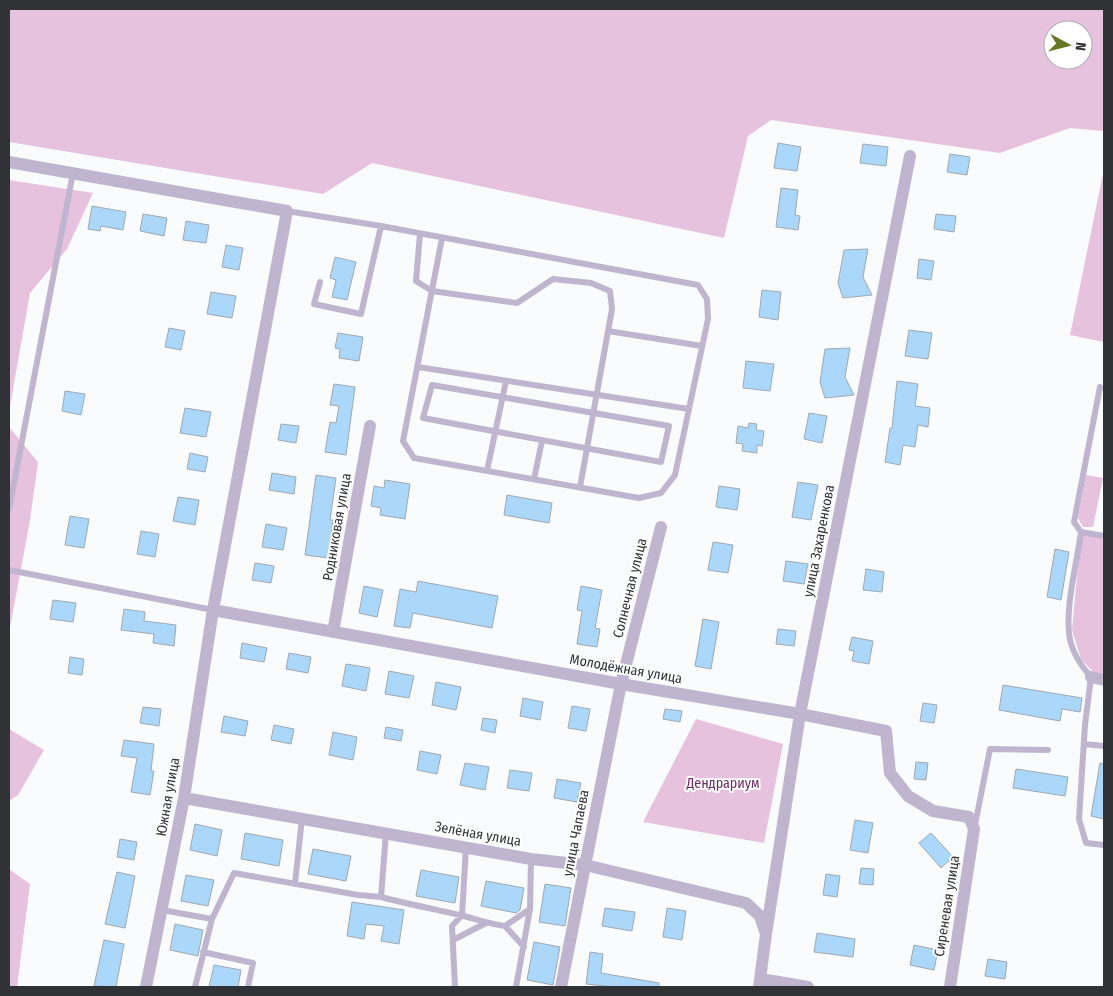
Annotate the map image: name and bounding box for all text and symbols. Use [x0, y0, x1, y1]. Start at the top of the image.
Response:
north arrow [1043, 20, 1093, 70]
text: N [1071, 41, 1089, 52]
street label: Родниковая улица [319, 472, 355, 582]
street label: улица Захаренкова [800, 483, 838, 599]
street label: Солнечная улица [609, 536, 651, 640]
street label: Молодёжная улица [568, 651, 684, 687]
street label: Южная улица [153, 756, 183, 838]
park label: Дендрариум [685, 775, 760, 792]
street label: улица Чапаева [559, 788, 593, 878]
street label: Зелёная улица [434, 818, 523, 850]
street label: Сиреневая улица [931, 854, 963, 958]

